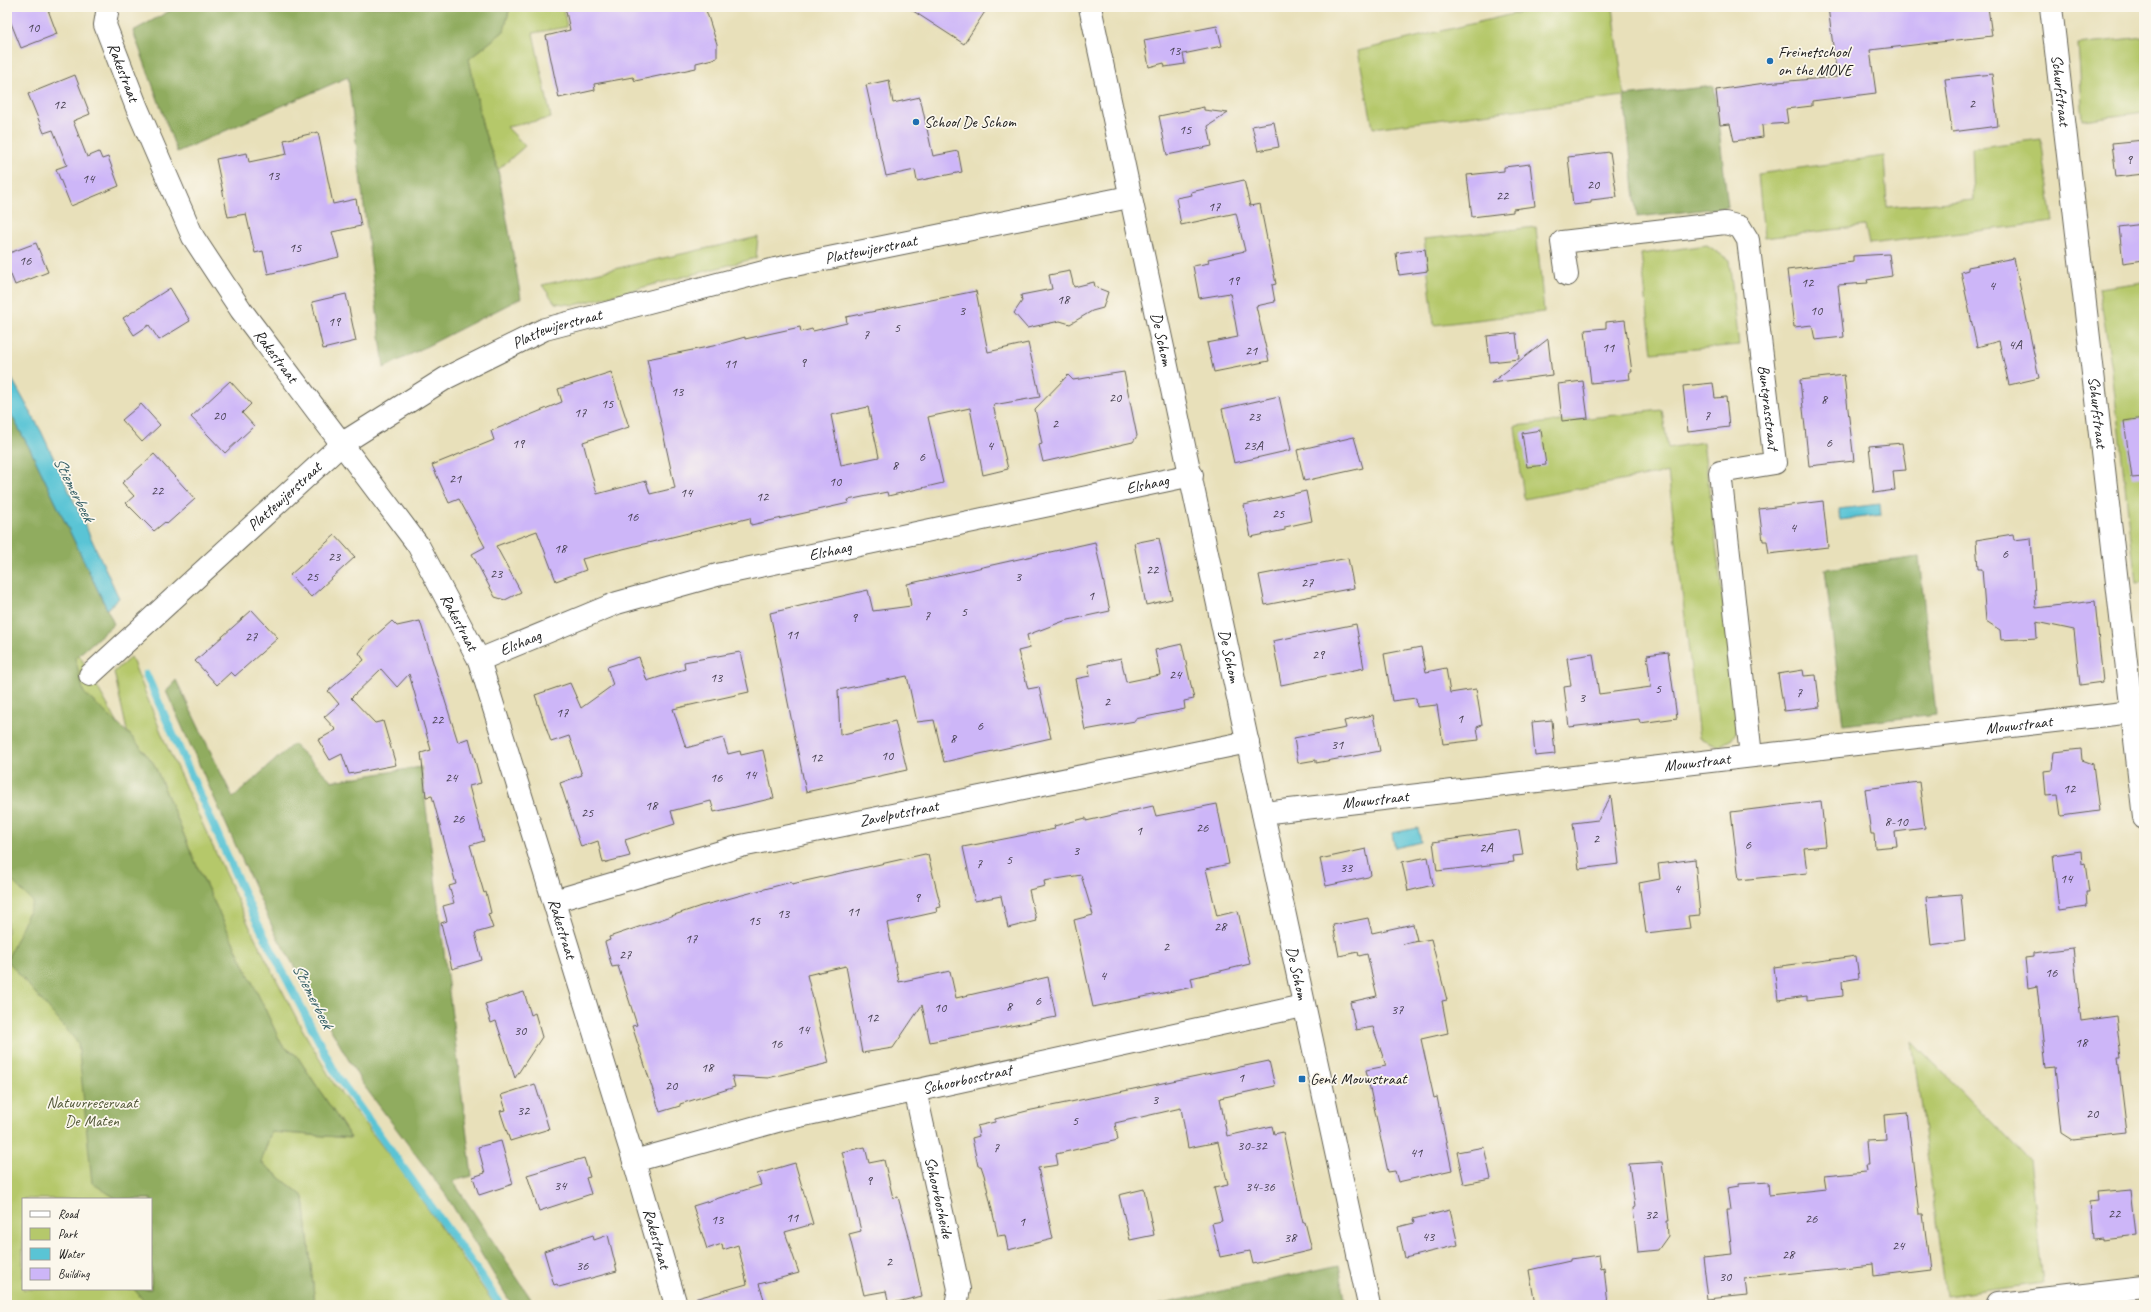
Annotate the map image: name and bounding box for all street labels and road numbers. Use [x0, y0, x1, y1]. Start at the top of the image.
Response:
street label: Rakestraat [103, 40, 144, 106]
street label: Schurfstraat [2047, 54, 2075, 129]
street label: Plattewijerstraat [823, 230, 920, 269]
street label: Plattewijerstraat [509, 304, 605, 354]
street label: De Schom [1146, 311, 1177, 369]
street label: Rakestraat [249, 325, 303, 388]
street label: Buntgrasstraat [1753, 364, 1784, 454]
street label: Schurfstraat [2083, 376, 2112, 451]
street label: Plattewijerstraat [243, 456, 327, 536]
street label: Elshaag [1124, 470, 1172, 499]
street label: Elshaag [807, 537, 855, 565]
street label: Rakestraat [436, 590, 483, 656]
street label: Elshaag [497, 625, 546, 660]
street label: De Schom [1214, 628, 1245, 686]
street label: Mouwstraat [1985, 711, 2055, 739]
street label: Mouwstraat [1663, 749, 1733, 776]
street label: Mouwstraat [1341, 786, 1411, 814]
street label: Zavelputstraat [857, 795, 942, 832]
street label: Rakestraat [543, 896, 581, 963]
street label: De Schom [1281, 945, 1313, 1003]
street label: Schoorbosstraat [920, 1059, 1016, 1099]
street label: Schoorbosheide [920, 1155, 958, 1242]
street label: Rakestraat [638, 1206, 675, 1273]

